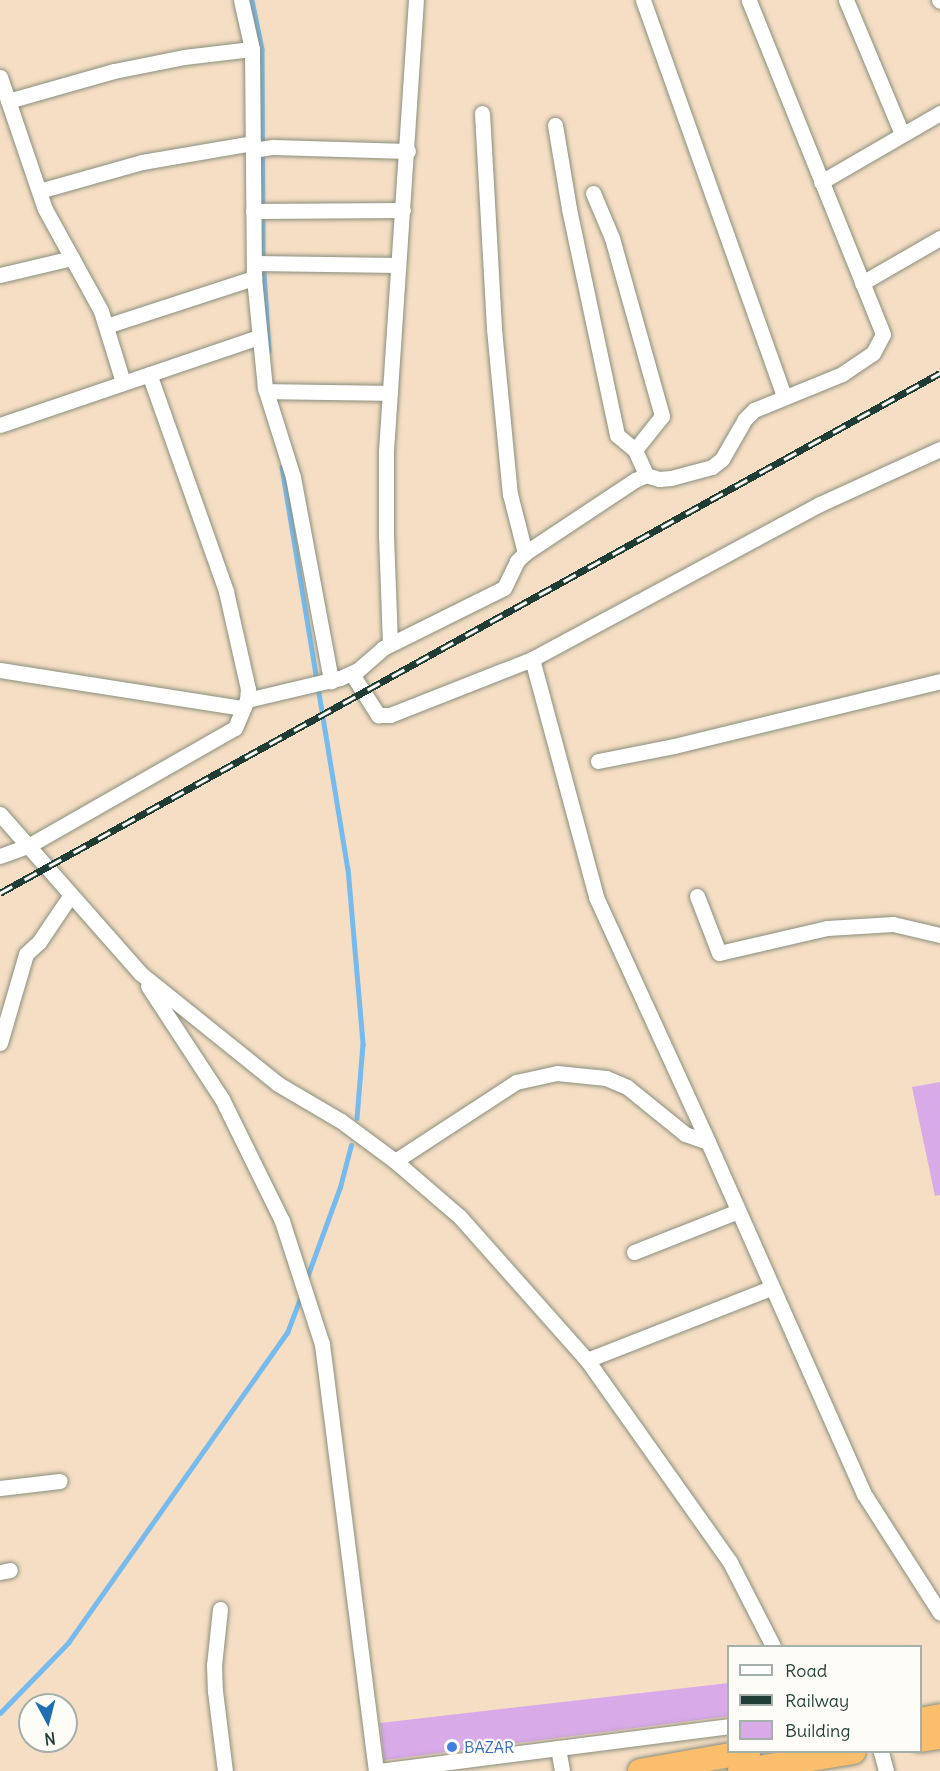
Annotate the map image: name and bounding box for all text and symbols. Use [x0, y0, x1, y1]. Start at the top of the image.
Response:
legend [727, 1645, 922, 1753]
text: Road [785, 1659, 827, 1682]
text: Railway [785, 1689, 849, 1712]
north arrow [18, 1693, 78, 1753]
text: Building [785, 1719, 850, 1742]
text: N [43, 1728, 57, 1749]
place label: BAZAR [464, 1737, 514, 1757]
marker: BAZAR [445, 1740, 459, 1754]

